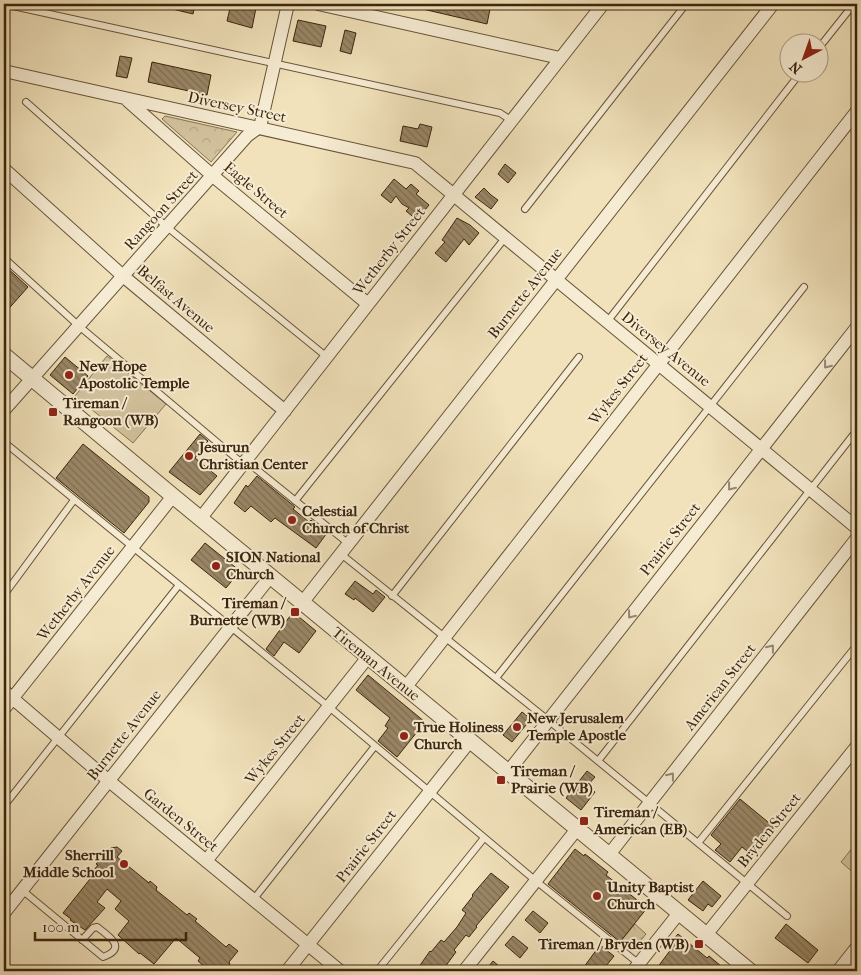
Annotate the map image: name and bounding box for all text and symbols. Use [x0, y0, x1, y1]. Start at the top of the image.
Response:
north arrow [778, 32, 828, 82]
text: N [786, 57, 805, 77]
street label: Diversey Street [186, 88, 288, 126]
street label: Eagle Street [220, 158, 292, 222]
street label: Rangoon Street [120, 166, 202, 254]
street label: Wetherby Street [348, 203, 429, 299]
street label: Burnette Avenue [484, 243, 566, 342]
street label: Belfast Avenue [134, 261, 219, 337]
street label: Diversey Avenue [618, 308, 714, 391]
street label: Wykes Street [584, 349, 652, 429]
place label: New Hope Apostolic Temple [78, 357, 190, 392]
one-way arrow [825, 359, 833, 368]
marker: New Hope Apostolic Temple [63, 369, 75, 381]
place label: Tireman / Rangoon (WB) [62, 394, 158, 429]
marker: Tireman / Rangoon (WB) [47, 406, 59, 418]
place label: Jesurun Christian Center [197, 438, 308, 473]
marker: Jesurun Christian Center [183, 450, 195, 462]
one-way arrow [729, 481, 737, 490]
street label: Prairie Street [636, 498, 704, 579]
place label: Celestial Church of Christ [302, 502, 410, 537]
marker: Celestial Church of Christ [286, 514, 298, 526]
street label: Wetherby Avenue [33, 541, 119, 645]
place label: SION National Church [226, 548, 322, 583]
marker: SION National Church [210, 560, 222, 572]
place label: Tireman / Burnette (WB) [189, 594, 287, 629]
marker: Tireman / Burnette (WB) [289, 606, 301, 618]
one-way arrow [628, 609, 637, 619]
street label: Tireman Avenue [328, 623, 424, 705]
street label: American Street [680, 639, 760, 735]
one-way arrow [765, 644, 774, 654]
street label: Burnette Avenue [83, 685, 165, 784]
place label: New Jerusalem Temple Apostle [526, 709, 627, 744]
street label: Wykes Street [240, 710, 309, 789]
place label: True Holiness Church [413, 718, 504, 753]
marker: New Jerusalem Temple Apostle [511, 721, 523, 733]
marker: True Holiness Church [398, 730, 410, 742]
place label: Tireman / Prairie (WB) [510, 762, 593, 797]
one-way arrow [665, 773, 673, 782]
marker: Tireman / Prairie (WB) [495, 774, 507, 786]
street label: Garden Street [140, 784, 222, 856]
street label: Bryden Street [733, 789, 805, 871]
place label: Tireman / American (EB) [593, 803, 687, 838]
street label: Prairie Street [332, 805, 400, 886]
marker: Tireman / American (EB) [578, 815, 590, 827]
place label: Sherrill Middle School [22, 846, 115, 881]
marker: Sherrill Middle School [118, 858, 130, 870]
place label: Unity Baptist Church [606, 878, 694, 913]
marker: Unity Baptist Church [591, 890, 603, 902]
scale bar [35, 910, 186, 942]
text: 100 m [42, 918, 80, 936]
place label: Tireman / Bryden (WB) [537, 935, 689, 953]
marker: Tireman / Bryden (WB) [693, 938, 705, 950]

